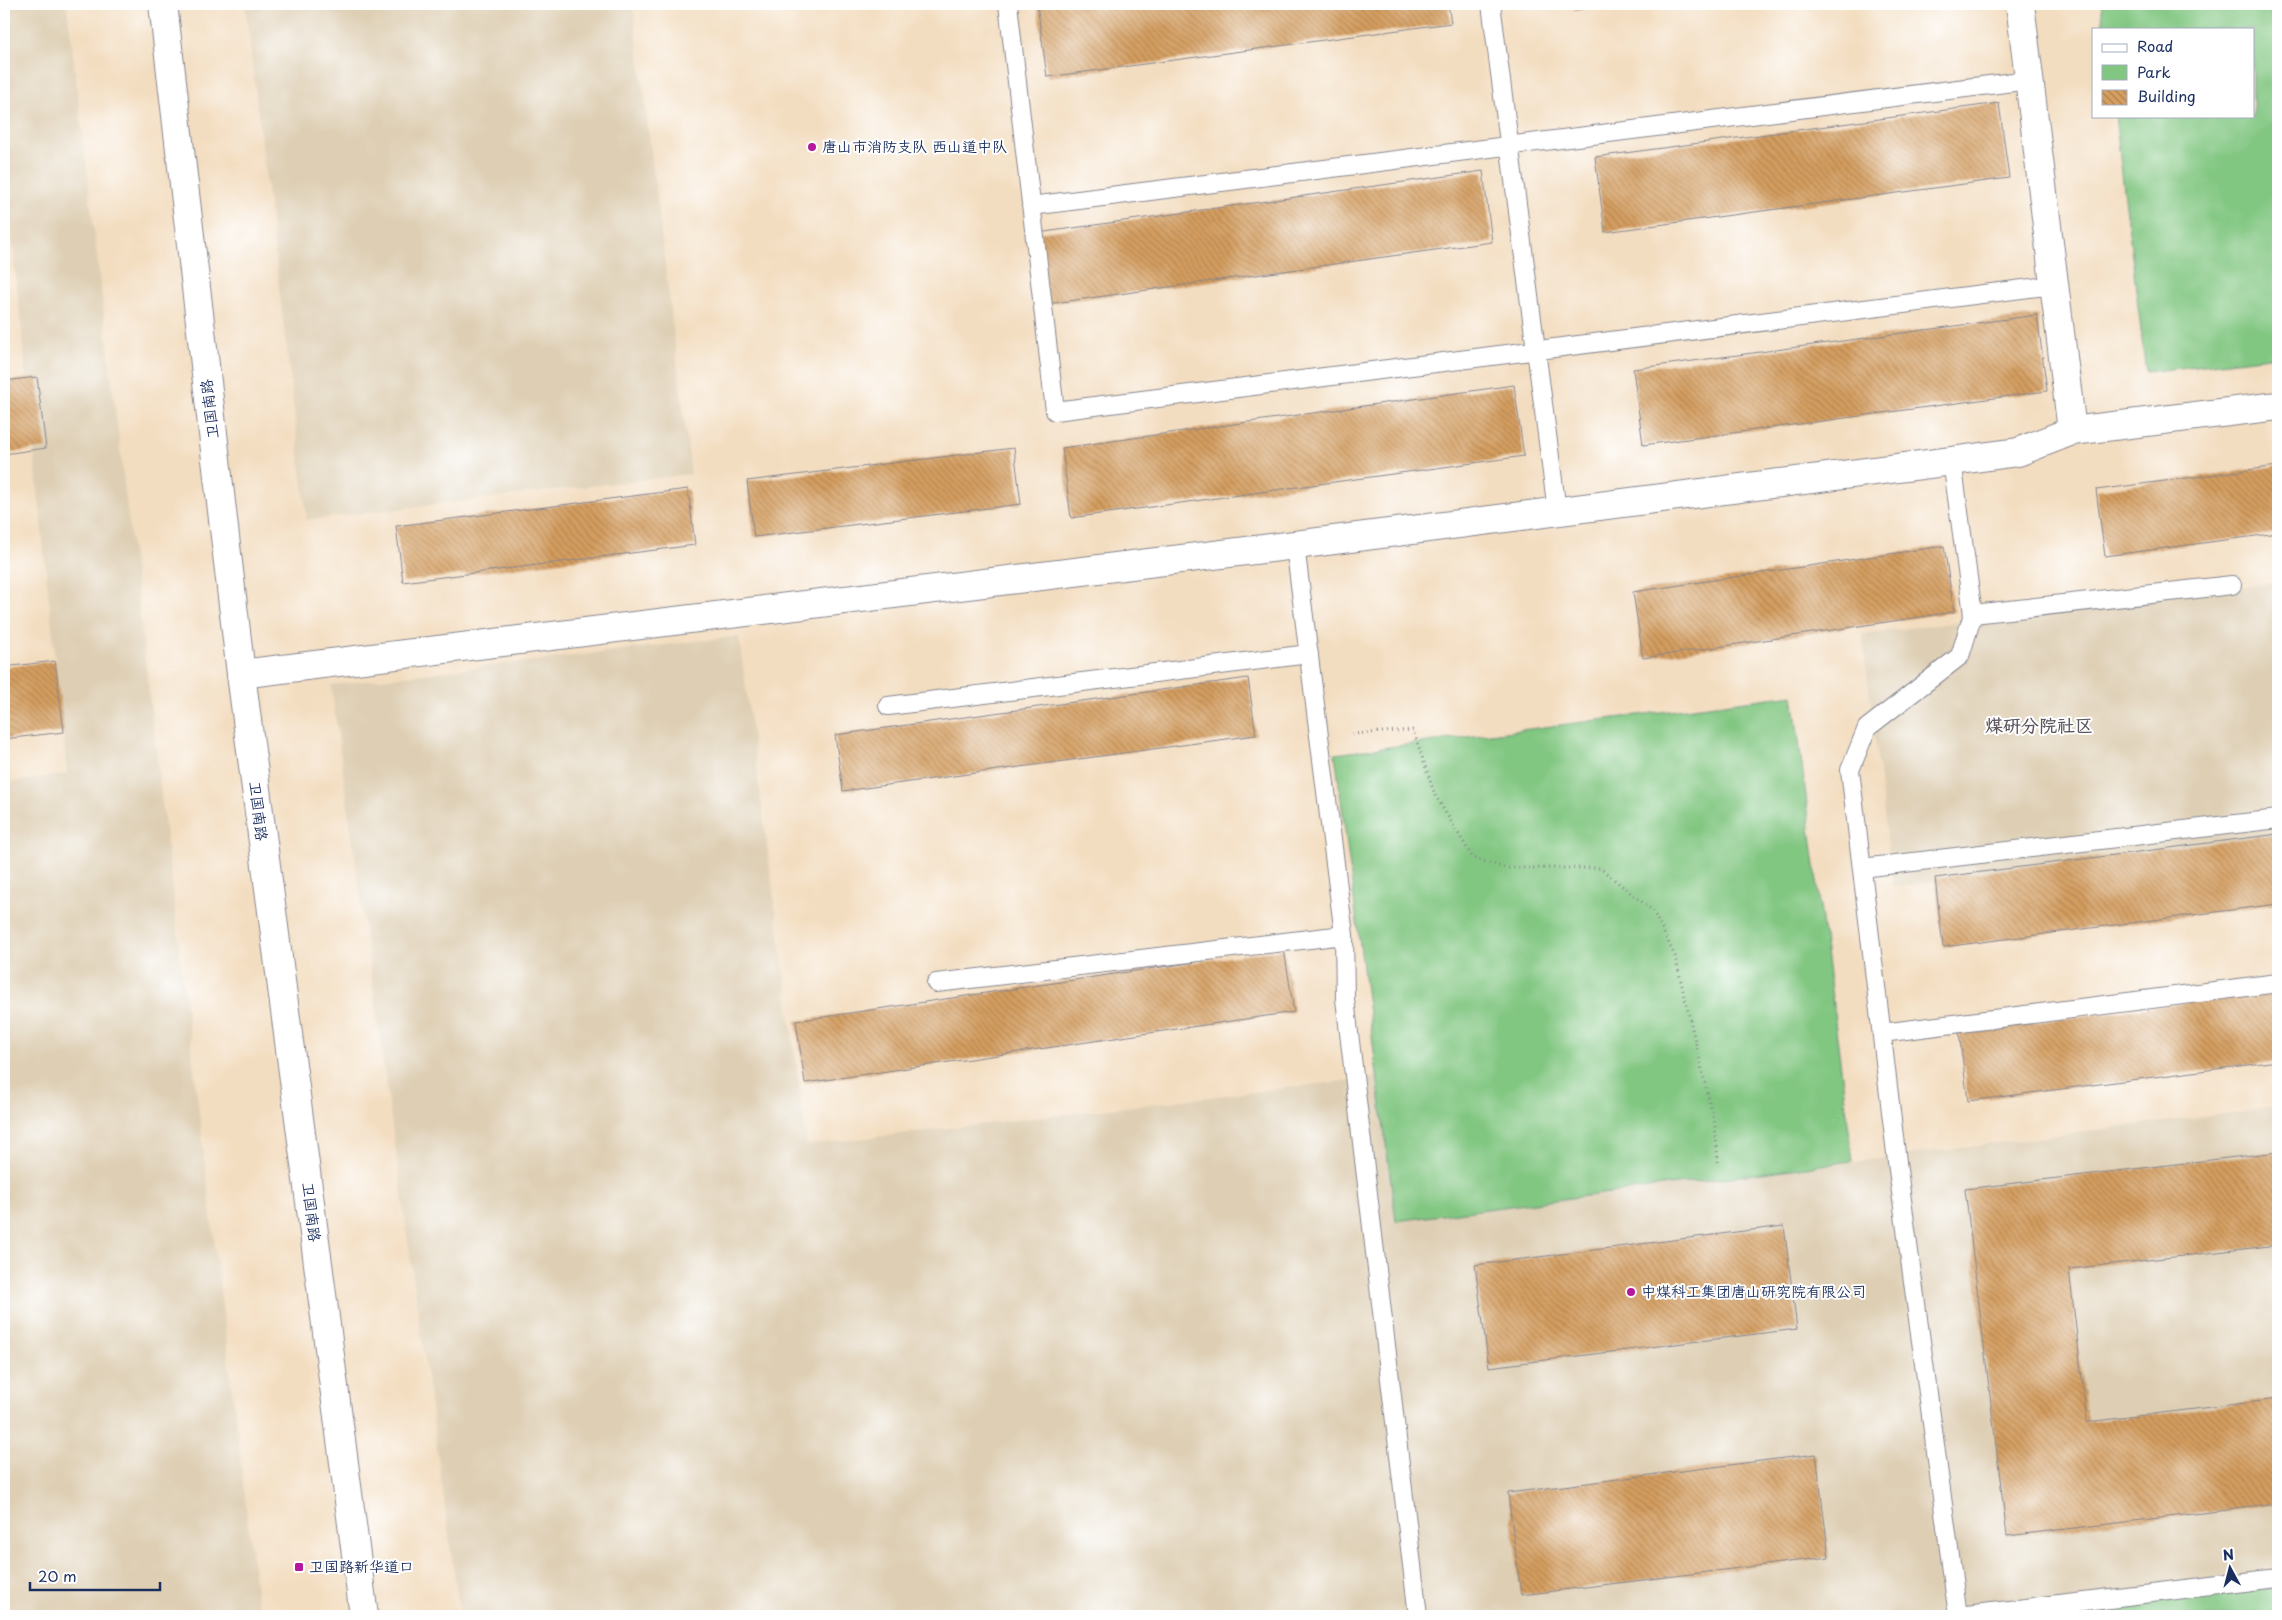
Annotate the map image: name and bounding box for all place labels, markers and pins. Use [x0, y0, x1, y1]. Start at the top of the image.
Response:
place label: 唐山市消防支队 西山道中队 [822, 134, 1007, 157]
marker: 唐山市消防支队 西山道中队 [806, 141, 818, 153]
place label: 中煤科工集团唐山研究院有限公司 [1641, 1279, 1866, 1302]
marker: 中煤科工集团唐山研究院有限公司 [1625, 1286, 1637, 1298]
place label: 卫国路新华道口 [309, 1554, 414, 1577]
marker: 卫国路新华道口 [293, 1561, 305, 1573]

